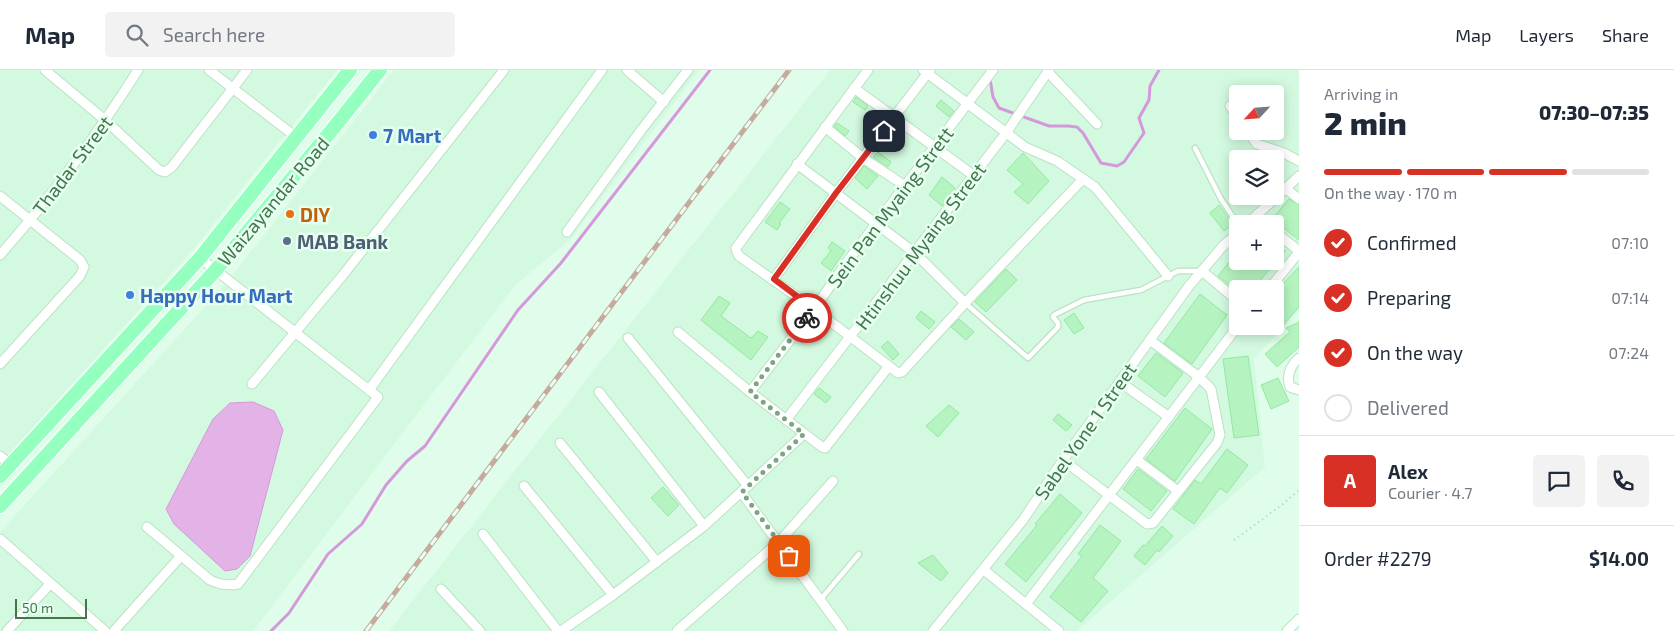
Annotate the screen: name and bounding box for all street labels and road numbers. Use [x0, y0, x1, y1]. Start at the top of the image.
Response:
street label: Thadar Street [27, 111, 117, 219]
street label: Sein Pan Myaing Strett [822, 122, 958, 292]
street label: Waizayandar Road [212, 132, 334, 270]
street label: Htinshuu Myaing Street [850, 158, 990, 334]
street label: Sabel Yone 1 Street [1029, 358, 1141, 504]

